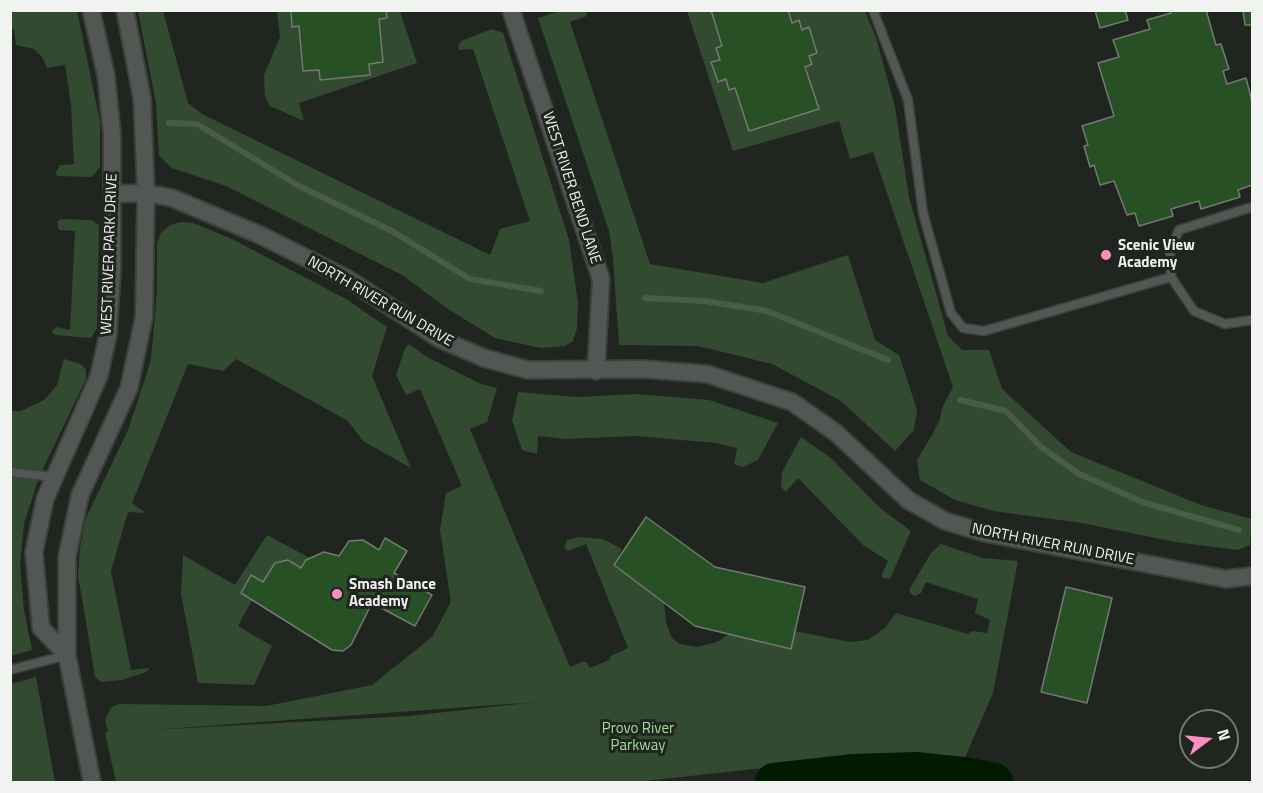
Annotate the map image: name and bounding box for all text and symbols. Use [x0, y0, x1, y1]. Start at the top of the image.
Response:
street label: WEST RIVER BEND LANE [538, 110, 604, 266]
street label: WEST RIVER PARK DRIVE [98, 173, 122, 335]
place label: Scenic View Academy [1118, 237, 1195, 272]
marker: Scenic View Academy [1099, 248, 1113, 262]
street label: NORTH RIVER RUN DRIVE [304, 253, 456, 351]
street label: NORTH RIVER RUN DRIVE [970, 520, 1136, 570]
place label: Smash Dance Academy [349, 576, 436, 611]
marker: Smash Dance Academy [330, 587, 344, 601]
north arrow [1179, 709, 1239, 769]
park label: Provo River Parkway [602, 720, 674, 755]
text: N [1211, 726, 1237, 743]

